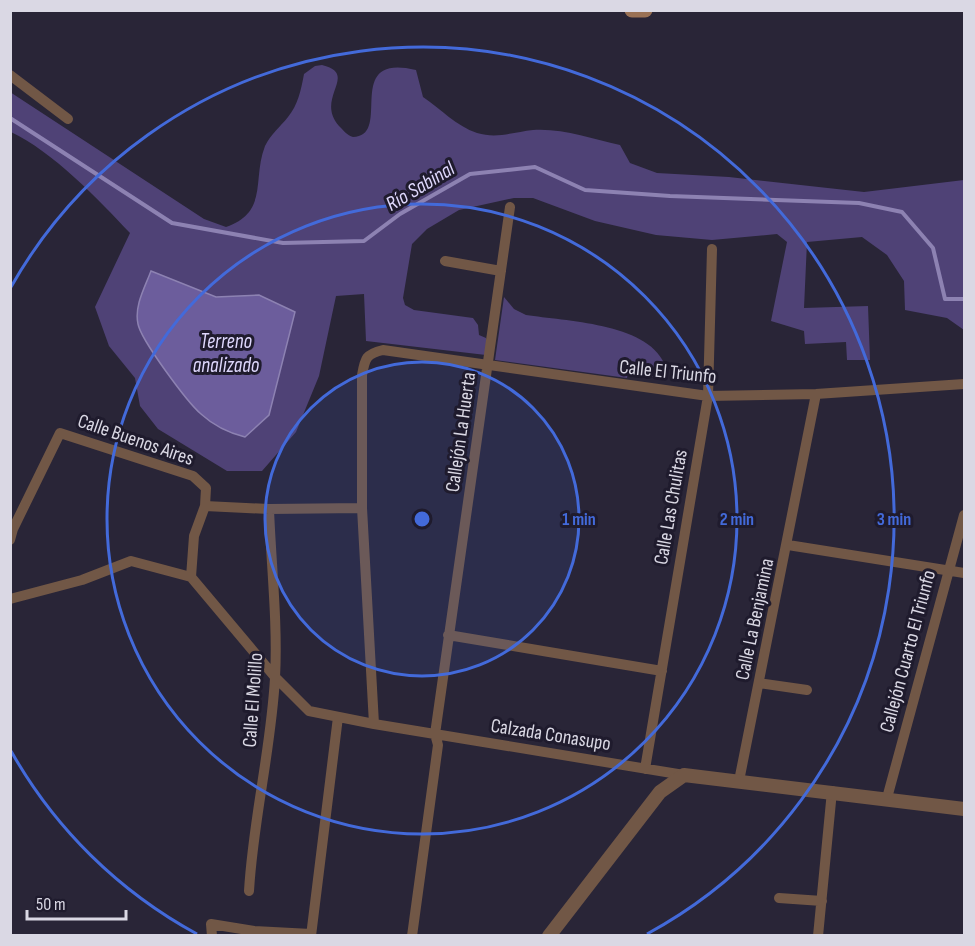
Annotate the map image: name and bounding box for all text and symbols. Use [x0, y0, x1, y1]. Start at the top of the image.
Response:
water label: Río Sabinal [381, 156, 460, 217]
water label: Terreno analizado [193, 329, 260, 378]
street label: Calle El Triunfo [618, 355, 718, 389]
street label: Callejón La Huerta [441, 371, 481, 494]
street label: Calle Buenos Aires [74, 409, 197, 471]
street label: Calle Las Chulitas [649, 448, 693, 567]
centre of rings [412, 509, 432, 529]
text: 1 min [562, 509, 596, 530]
text: 2 min [720, 509, 754, 530]
text: 3 min [877, 509, 911, 530]
street label: Calle La Benjamina [730, 556, 780, 682]
street label: Callejón Cuarto El Triunfo [875, 567, 941, 735]
street label: Calle El Molillo [238, 652, 268, 748]
street label: Calzada Conasupo [489, 714, 613, 756]
scale bar [27, 883, 126, 921]
text: 50 m [36, 894, 66, 915]

